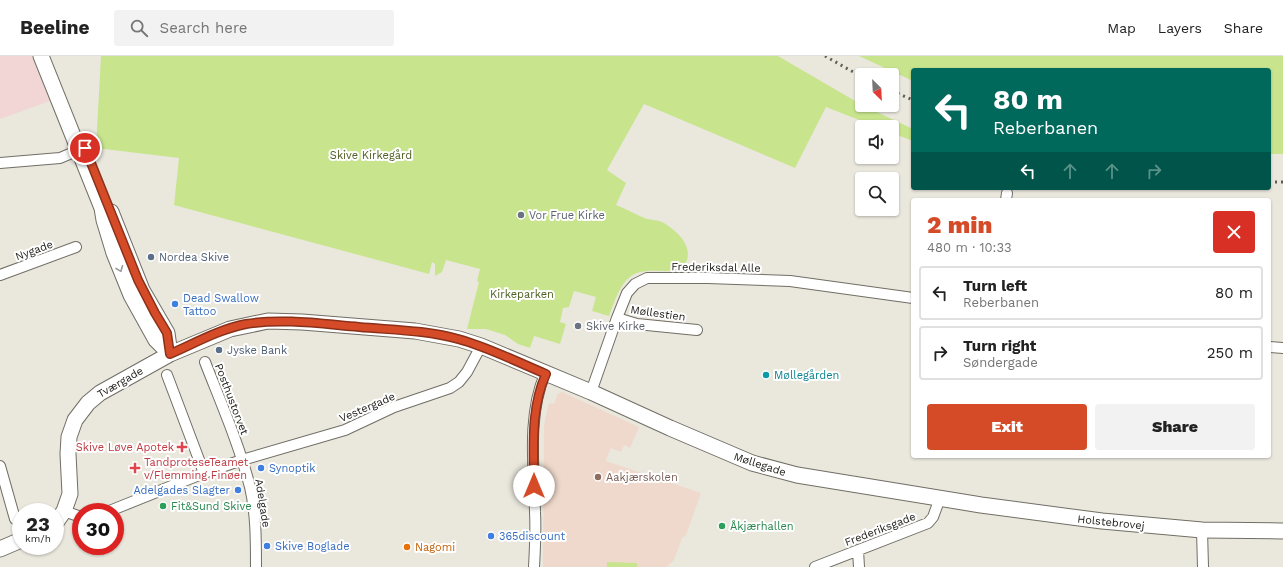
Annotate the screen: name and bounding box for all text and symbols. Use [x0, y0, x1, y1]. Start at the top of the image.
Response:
search box [114, 10, 394, 46]
text: Beeline [20, 16, 90, 39]
icon: search [128, 17, 150, 39]
text: Search here [160, 19, 247, 37]
text: Map [1107, 20, 1136, 36]
text: Layers [1158, 20, 1202, 36]
text: Share [1224, 20, 1263, 36]
north arrow [855, 68, 899, 112]
map controls [855, 68, 899, 216]
text: 80 m [993, 83, 1063, 116]
icon: left [927, 84, 979, 136]
text: Reberbanen [993, 117, 1098, 138]
button: sound [855, 120, 899, 164]
pin [68, 131, 102, 165]
icon: arrive [74, 137, 96, 159]
park label: Skive Kirkegård [330, 149, 412, 162]
icon: left [1017, 160, 1039, 182]
icon: ahead [1059, 160, 1081, 182]
icon: ahead [1101, 160, 1123, 182]
icon: right [1143, 160, 1165, 182]
button: search [855, 172, 899, 216]
place label: Vor Frue Kirke [529, 209, 605, 222]
marker: Vor Frue Kirke [516, 210, 526, 220]
text: 2 min [927, 211, 992, 239]
button: close [1213, 211, 1255, 253]
street label: Nygade [14, 238, 55, 263]
text: 480 m · 10:33 [927, 240, 1012, 255]
place label: Nordea Skive [159, 251, 229, 264]
marker: Nordea Skive [146, 252, 156, 262]
street label: Frederiksdal Alle [671, 260, 761, 275]
one-way arrow [115, 264, 123, 272]
text: Turn left [963, 277, 1027, 295]
icon: left [929, 282, 951, 304]
text: 80 m [1215, 284, 1253, 302]
park label: Kirkeparken [490, 288, 554, 301]
place label: Dead Swallow Tattoo [183, 292, 259, 318]
text: Reberbanen [963, 295, 1039, 310]
marker: Dead Swallow Tattoo [170, 299, 180, 309]
street label: Møllestien [630, 303, 686, 324]
place label: Skive Kirke [586, 320, 645, 333]
marker: Skive Kirke [573, 321, 583, 331]
text: Turn right [963, 337, 1036, 355]
icon: right [929, 342, 951, 364]
place label: Jyske Bank [227, 344, 287, 357]
text: 250 m [1207, 344, 1253, 362]
marker: Jyske Bank [214, 345, 224, 355]
text: Søndergade [963, 355, 1038, 370]
street label: Posthustorvet [212, 362, 251, 437]
street label: Tværgade [95, 364, 146, 401]
place label: Møllegården [774, 369, 839, 382]
marker: Møllegården [761, 370, 771, 380]
street label: Vestergade [337, 390, 397, 425]
button: Exit [927, 404, 1087, 450]
button: Share [1095, 404, 1255, 450]
place label: Skive Løve Apotek [76, 441, 174, 454]
marker: Skive Løve Apotek [177, 442, 187, 452]
street label: Møllegade [732, 450, 788, 479]
place label: TandproteseTeamet v/Flemming Finøen [144, 456, 249, 482]
marker: TandproteseTeamet v/Flemming Finøen [129, 462, 141, 474]
place label: Synoptik [269, 462, 315, 475]
marker: Synoptik [256, 463, 266, 473]
position arrow [513, 465, 555, 507]
place label: Aakjærskolen [606, 471, 678, 484]
marker: Aakjærskolen [593, 472, 603, 482]
street label: Adelgade [252, 478, 273, 528]
place label: Adelgades Slagter [133, 484, 230, 497]
marker: Adelgades Slagter [233, 485, 243, 495]
place label: Fit&Sund Skive [171, 500, 252, 513]
marker: Fit&Sund Skive [158, 501, 168, 511]
speed limit sign: 30 [72, 503, 124, 555]
street label: Frederiksgade [843, 510, 917, 549]
text: 23 [26, 512, 50, 536]
street label: Holstebrovej [1077, 513, 1145, 532]
place label: Åkjærhallen [730, 520, 794, 533]
marker: Åkjærhallen [717, 521, 727, 531]
place label: 365discount [499, 530, 565, 543]
marker: 365discount [486, 531, 496, 541]
text: km/h [25, 533, 51, 544]
place label: Skive Boglade [275, 540, 350, 553]
marker: Skive Boglade [262, 541, 272, 551]
place label: Nagomi [415, 541, 455, 554]
marker: Nagomi [402, 542, 412, 552]

